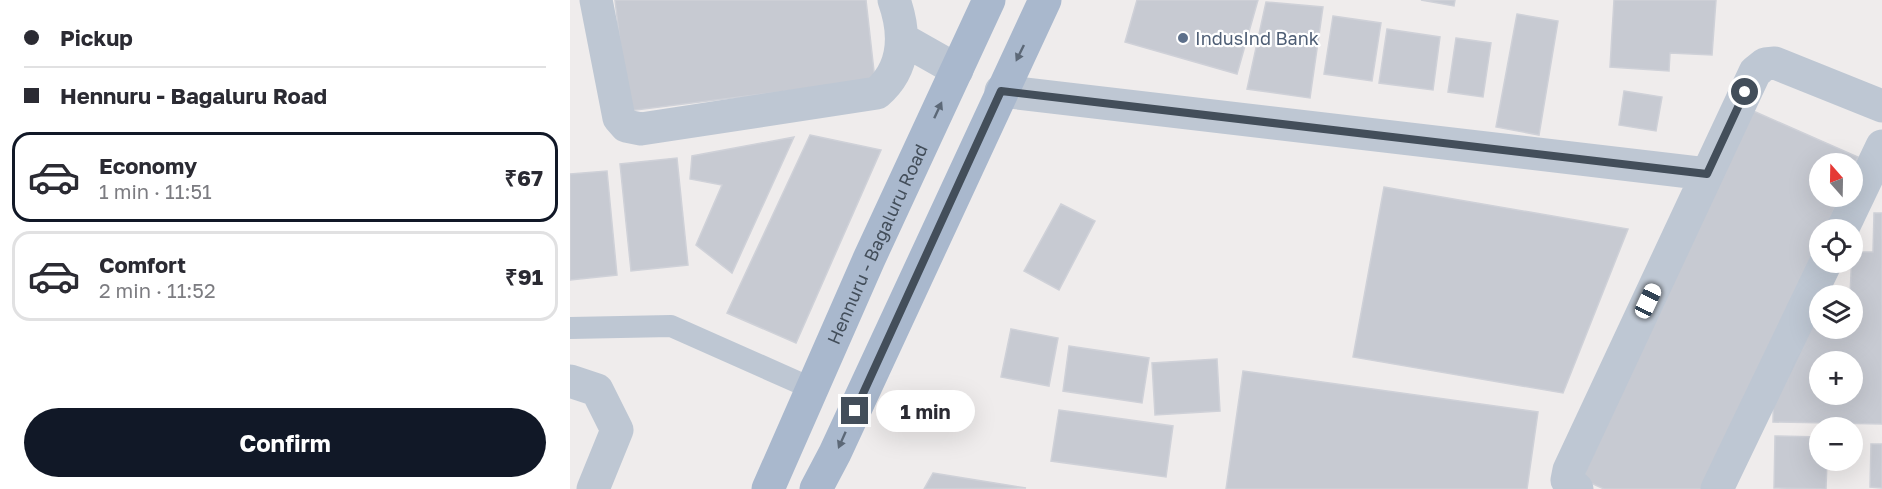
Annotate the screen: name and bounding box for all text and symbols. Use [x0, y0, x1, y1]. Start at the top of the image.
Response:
text: Pickup [60, 24, 133, 51]
place label: IndusInd Bank [1195, 27, 1319, 49]
marker: IndusInd Bank [1176, 31, 1190, 45]
one-way arrow [1015, 44, 1024, 61]
route start [1731, 78, 1758, 105]
text: Hennuru - Bagaluru Road [60, 82, 327, 109]
one-way arrow [933, 101, 943, 119]
street label: Hennuru - Bagaluru Road [822, 140, 932, 348]
icon: car [27, 150, 81, 204]
text: Economy [99, 152, 197, 179]
north arrow [1809, 153, 1863, 207]
map controls [1809, 153, 1863, 471]
text: ₹67 [504, 164, 543, 191]
text: 1 min · 11:51 [99, 179, 212, 203]
button: locate [1809, 219, 1863, 273]
icon: car [27, 249, 81, 303]
text: Comfort [99, 251, 186, 278]
text: ₹91 [505, 263, 543, 290]
text: 2 min · 11:52 [99, 278, 216, 302]
car [1632, 281, 1664, 321]
button: layers [1809, 285, 1863, 339]
button: + [1809, 351, 1863, 405]
callout: 1 min [876, 390, 975, 432]
route end [841, 397, 868, 424]
text: 1 min [900, 399, 951, 423]
button: Confirm [24, 408, 546, 477]
button: − [1809, 417, 1863, 471]
one-way arrow [837, 431, 846, 448]

